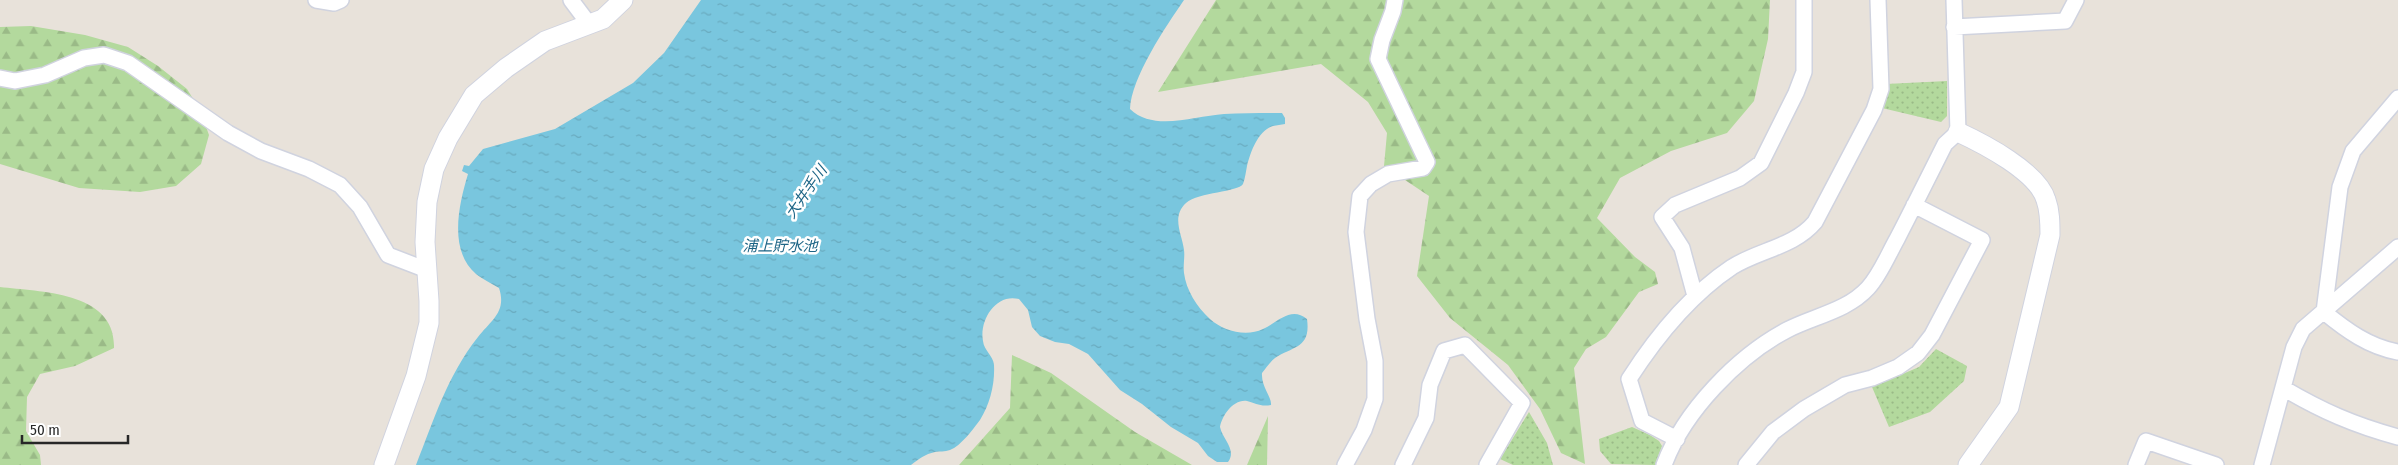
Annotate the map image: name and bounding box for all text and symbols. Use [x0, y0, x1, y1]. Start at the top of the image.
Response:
water label: 大井手川 [781, 161, 832, 222]
water label: 浦上貯水池 [742, 237, 819, 255]
scale bar [22, 412, 129, 444]
text: 50 m [30, 421, 60, 439]

